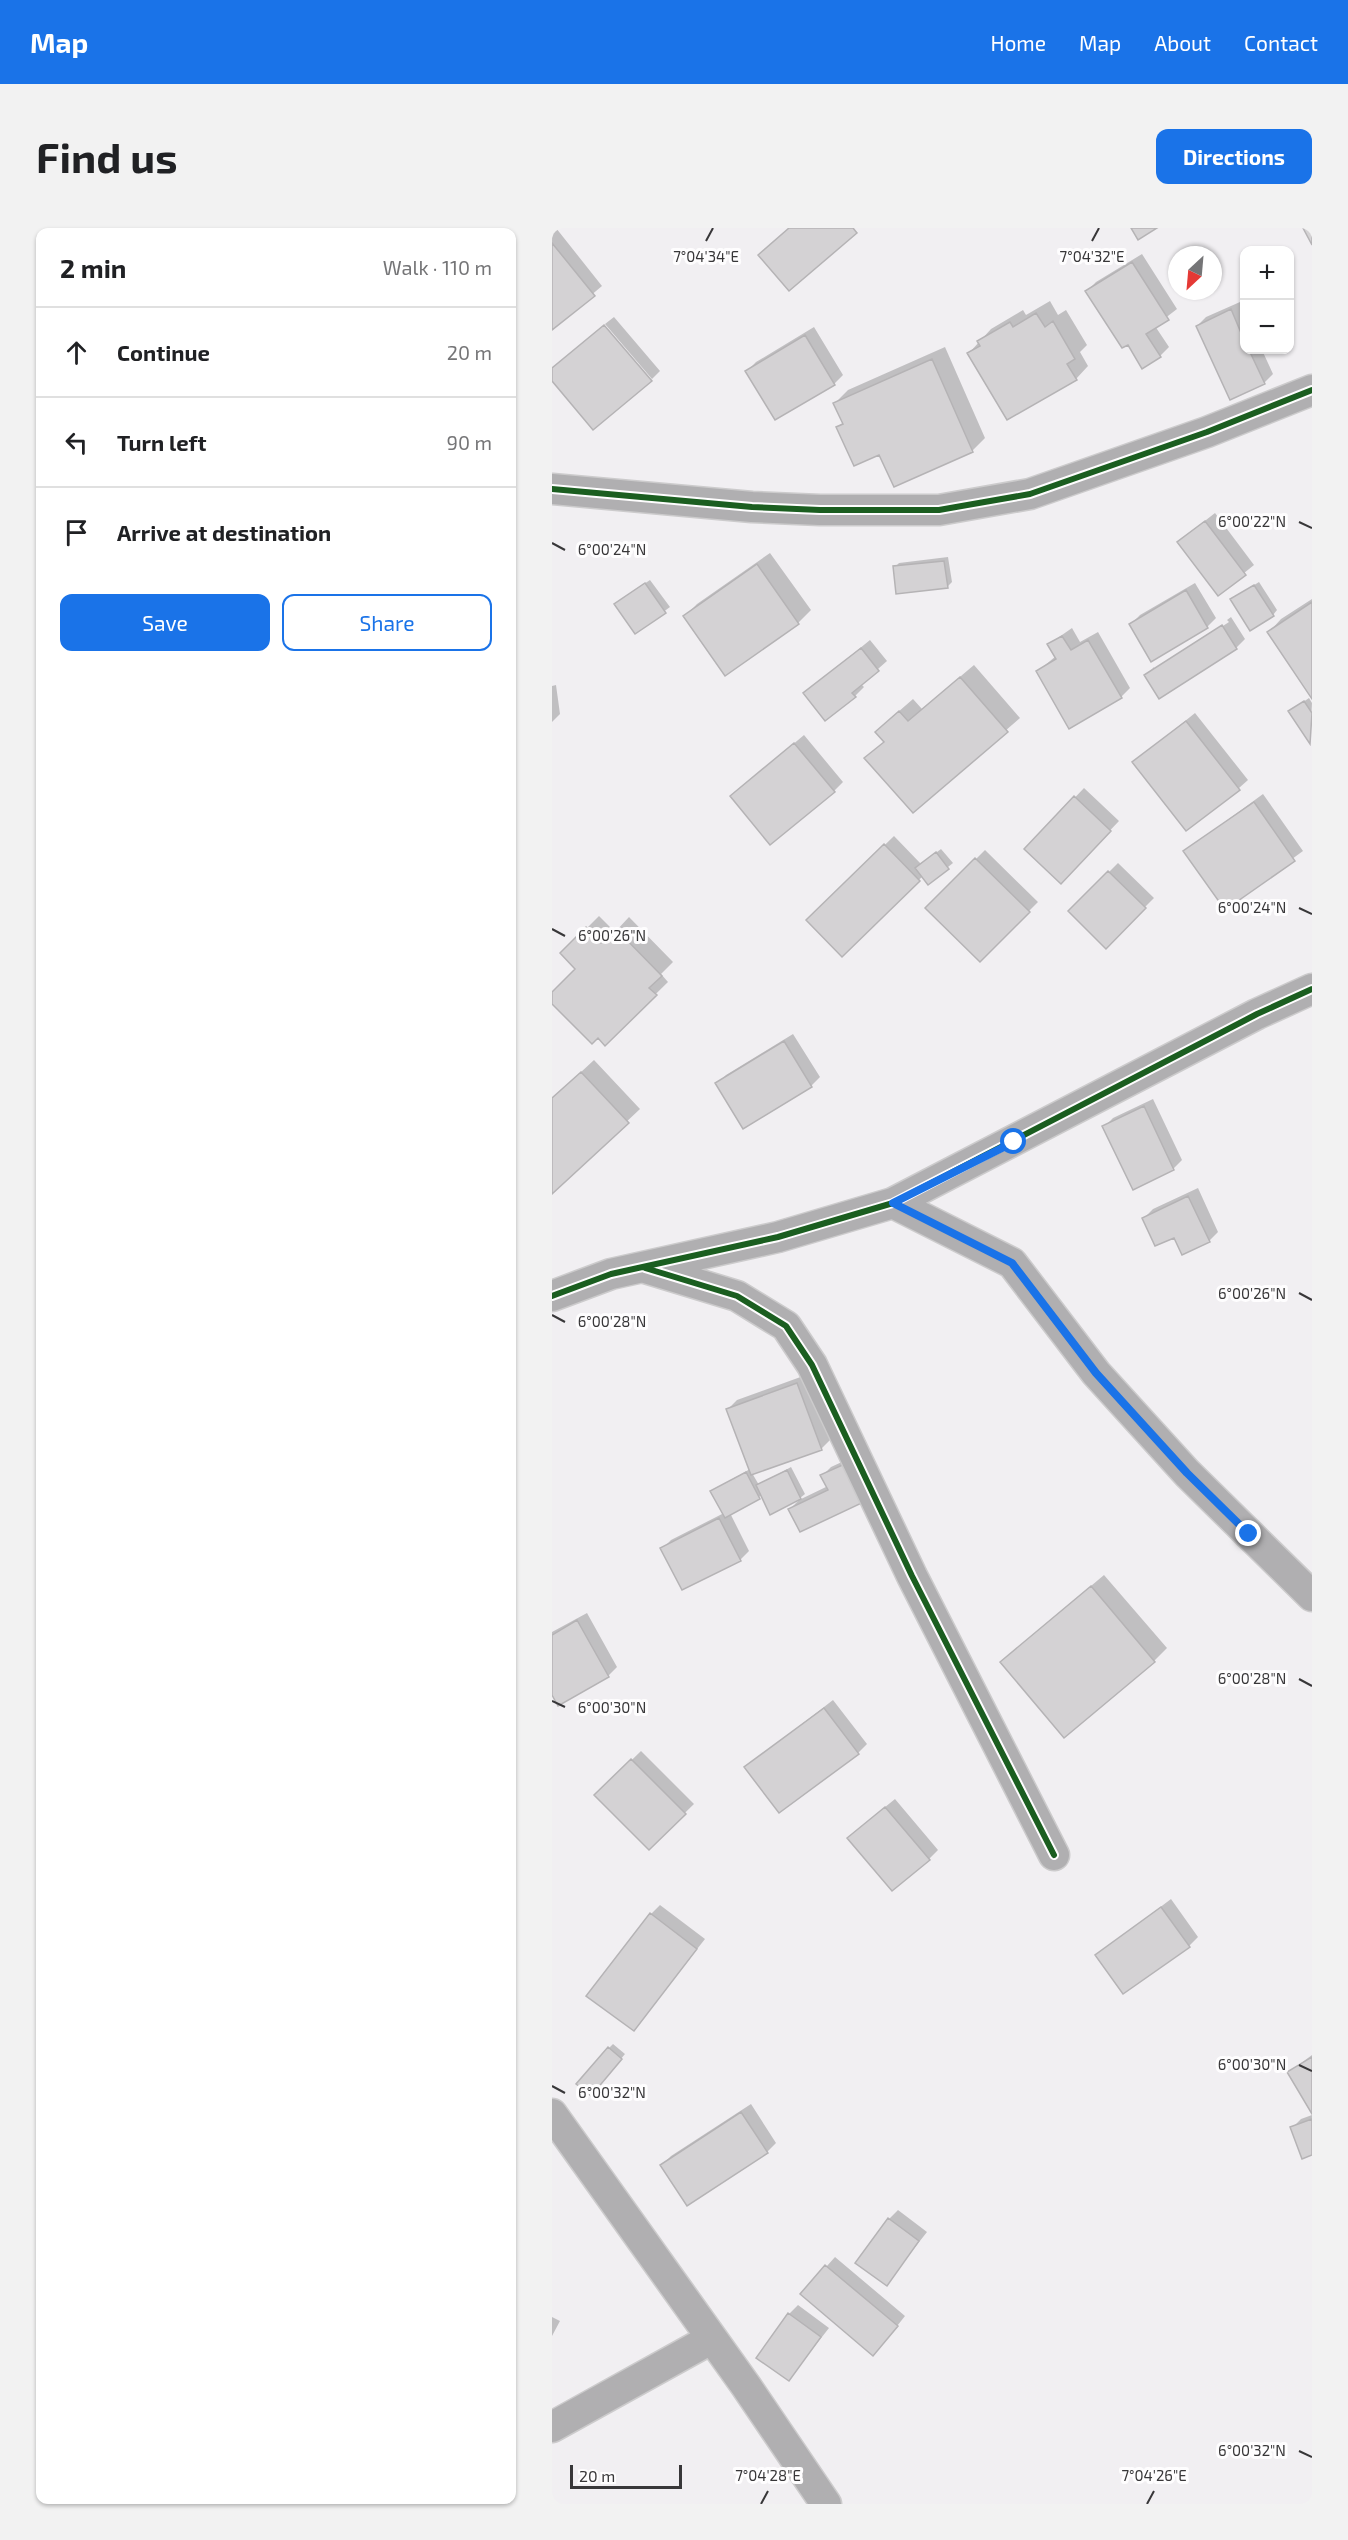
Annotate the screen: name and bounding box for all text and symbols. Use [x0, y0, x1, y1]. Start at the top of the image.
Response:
text: Map [30, 25, 88, 59]
text: Home [990, 30, 1046, 55]
text: Map [1079, 30, 1121, 55]
text: About [1154, 30, 1211, 55]
text: Contact [1244, 30, 1318, 55]
button: Directions [1156, 129, 1312, 184]
text: Find us [36, 131, 178, 181]
north arrow [1168, 246, 1222, 300]
map controls [1240, 246, 1294, 354]
button: + [1240, 246, 1294, 300]
text: 7°04'34"E [673, 247, 739, 265]
text: 7°04'32"E [1060, 247, 1124, 265]
text: 2 min [60, 252, 126, 283]
text: Walk · 110 m [383, 255, 492, 279]
button: − [1240, 300, 1294, 354]
icon: ahead [60, 336, 93, 369]
text: Continue [117, 339, 210, 365]
text: 20 m [447, 340, 492, 364]
icon: left [60, 426, 93, 459]
text: Turn left [117, 429, 206, 455]
text: 90 m [447, 430, 492, 454]
text: 6°00'22"N [1218, 512, 1286, 530]
icon: arrive [60, 516, 93, 549]
text: Arrive at destination [117, 519, 331, 545]
text: 6°00'24"N [578, 540, 646, 558]
button: Save [60, 594, 270, 651]
button: Share [282, 594, 492, 651]
text: 6°00'24"N [1218, 898, 1286, 916]
text: 6°00'26"N [578, 926, 646, 944]
route start [1000, 1128, 1026, 1154]
text: 6°00'26"N [1218, 1284, 1286, 1302]
text: 6°00'28"N [578, 1312, 646, 1330]
route end [1235, 1520, 1261, 1546]
text: 6°00'28"N [1218, 1669, 1286, 1687]
text: 6°00'30"N [578, 1698, 646, 1716]
text: 6°00'30"N [1218, 2055, 1286, 2073]
text: 6°00'32"N [578, 2083, 646, 2101]
text: 6°00'32"N [1218, 2441, 1286, 2459]
scale bar [570, 2462, 682, 2490]
text: 20 m [579, 2466, 615, 2485]
text: 7°04'28"E [735, 2466, 801, 2484]
text: 7°04'26"E [1121, 2466, 1187, 2484]

